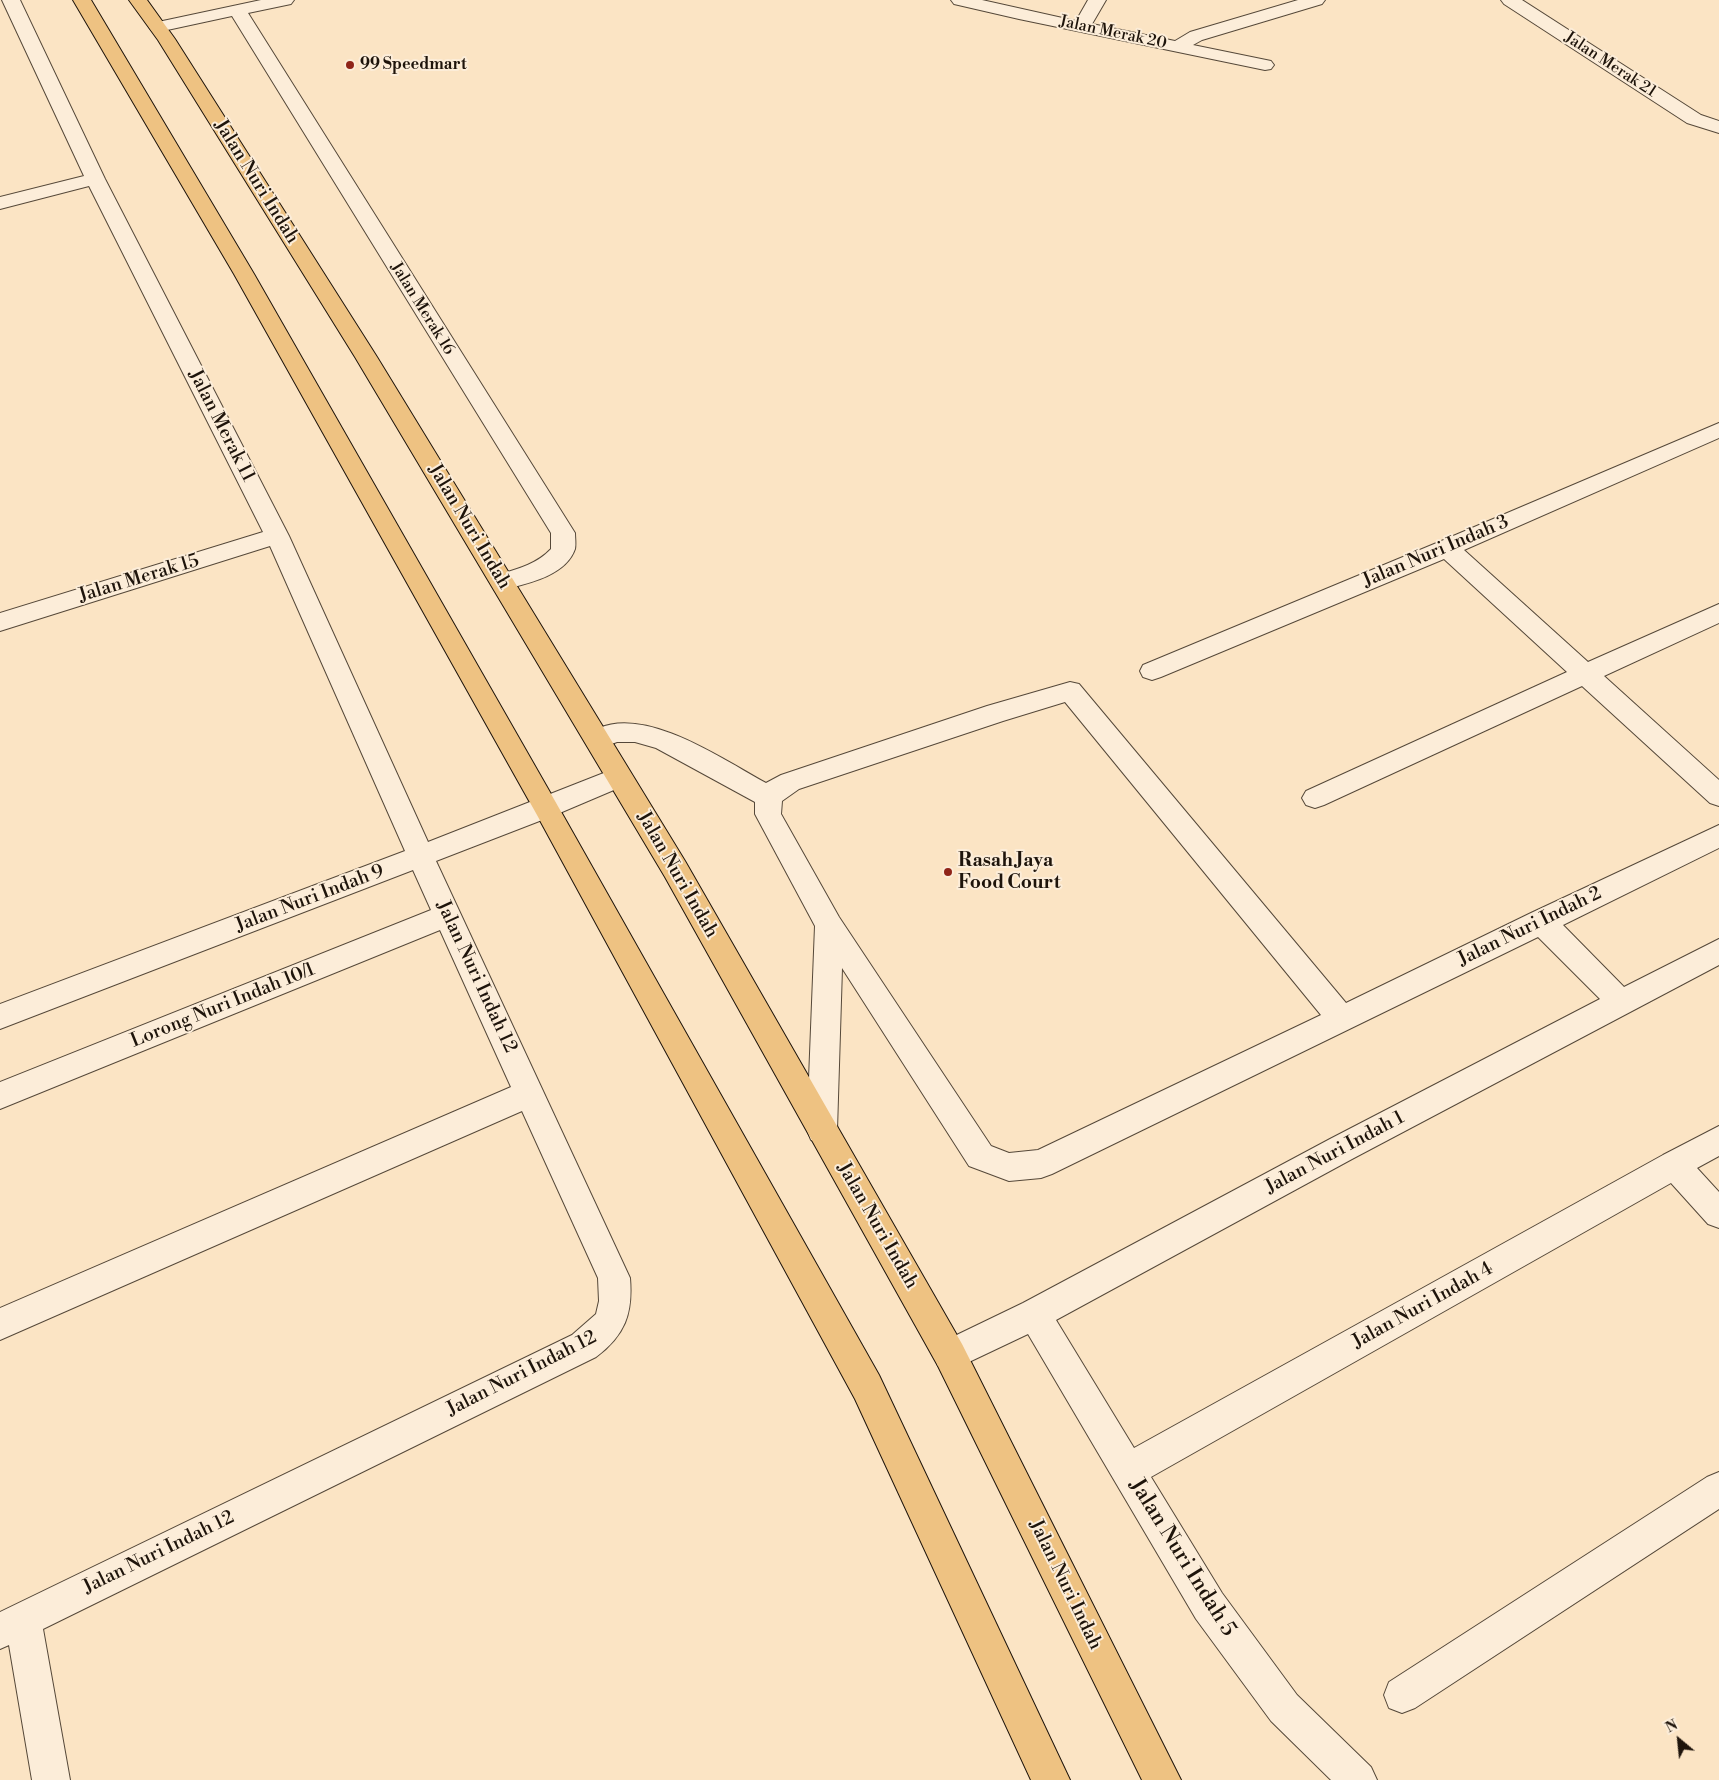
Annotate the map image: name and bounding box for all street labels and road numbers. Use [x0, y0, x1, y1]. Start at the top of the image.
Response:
street label: Jalan Merak 20 [1058, 12, 1168, 54]
street label: Jalan Merak 21 [1561, 28, 1659, 102]
street label: Jalan Nuri Indah [209, 116, 303, 248]
street label: Jalan Merak 16 [386, 259, 458, 359]
street label: Jalan Merak 11 [183, 366, 259, 486]
street label: Jalan Nuri Indah [423, 460, 515, 594]
street label: Jalan Nuri Indah 3 [1360, 511, 1512, 593]
street label: Jalan Merak 15 [76, 550, 202, 608]
street label: Jalan Nuri Indah [632, 808, 722, 942]
street label: Jalan Nuri Indah 9 [232, 860, 388, 938]
street label: Jalan Nuri Indah 2 [1455, 882, 1605, 972]
street label: Jalan Nuri Indah 12 [431, 897, 521, 1057]
street label: Lorong Nuri Indah 10/1 [128, 959, 318, 1053]
street label: Jalan Nuri Indah 1 [1262, 1107, 1408, 1199]
street label: Jalan Nuri Indah [832, 1159, 922, 1293]
street label: Jalan Nuri Indah 4 [1349, 1258, 1497, 1354]
street label: Jalan Nuri Indah 12 [443, 1326, 601, 1422]
street label: Jalan Nuri Indah 5 [1123, 1474, 1241, 1642]
street label: Jalan Nuri Indah 12 [80, 1507, 238, 1599]
street label: Jalan Nuri Indah [1024, 1516, 1106, 1654]

